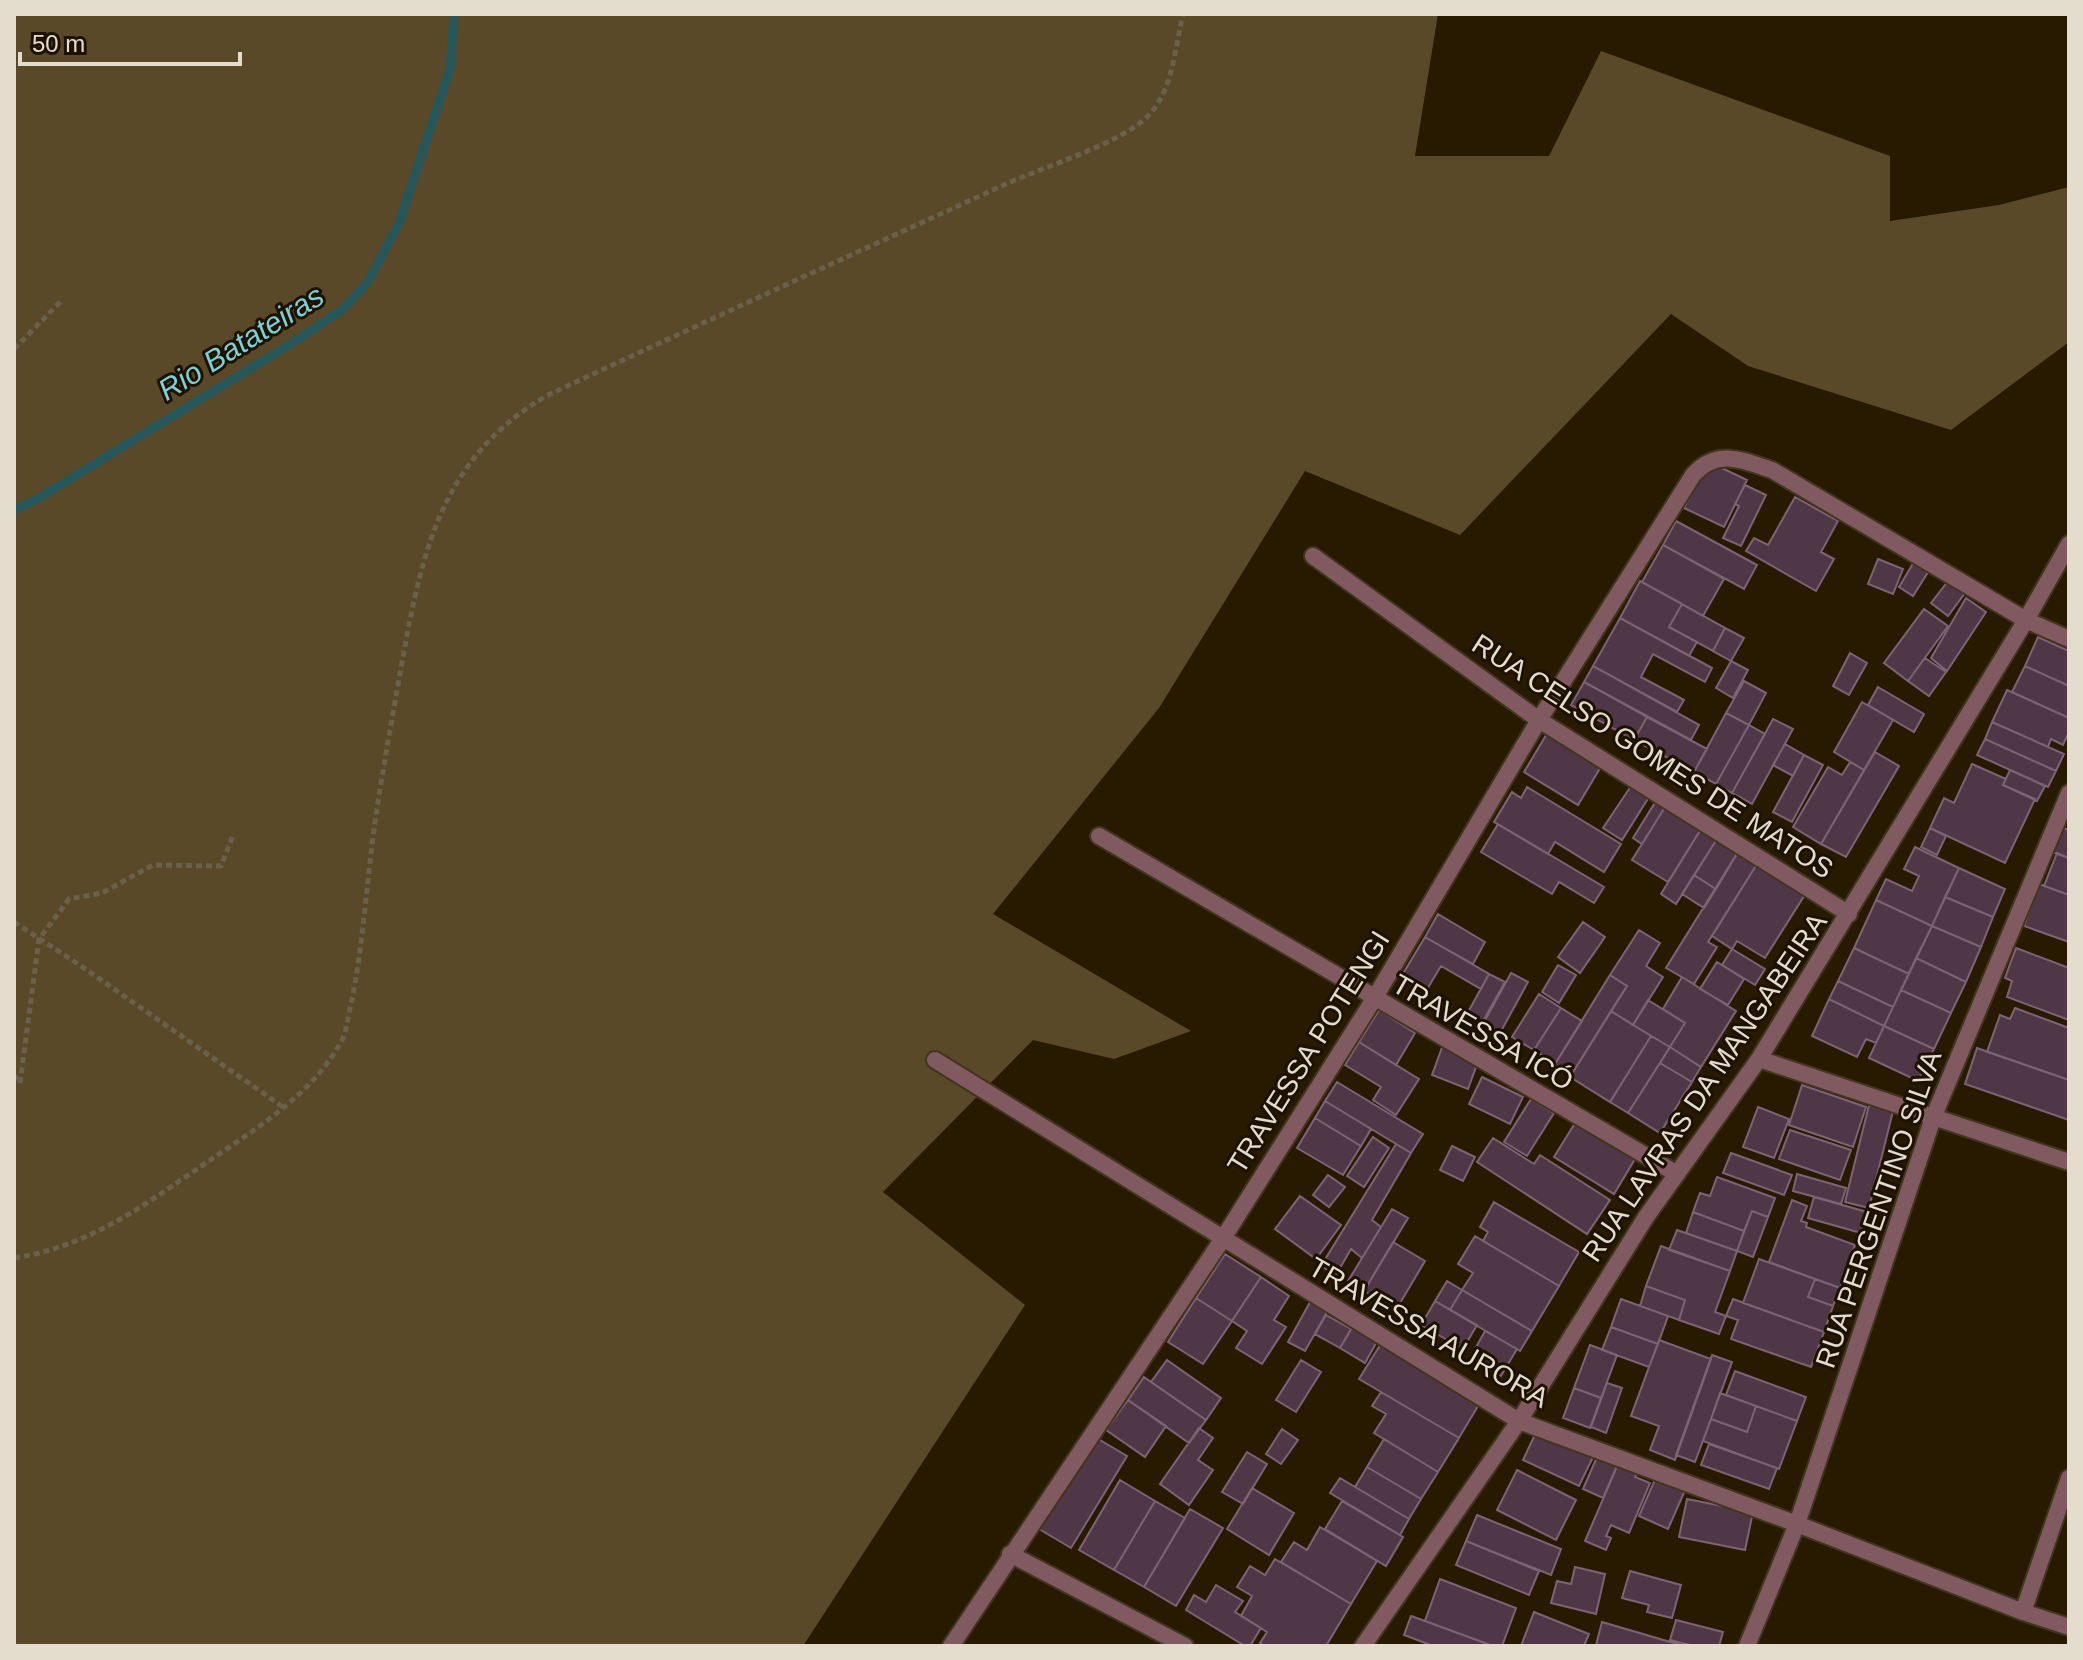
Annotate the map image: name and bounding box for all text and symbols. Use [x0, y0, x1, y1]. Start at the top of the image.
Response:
scale bar [20, 16, 240, 66]
text: 50 m [32, 30, 85, 57]
water label: Rio Batateiras [152, 279, 329, 406]
street label: RUA CELSO GOMES DE MATOS [1467, 628, 1839, 885]
street label: RUA LAVRAS DA MANGABEIRA [1576, 907, 1833, 1267]
street label: TRAVESSA POTENGI [1221, 926, 1396, 1179]
street label: TRAVESSA ICÓ [1387, 968, 1579, 1097]
street label: RUA PERGENTINO SILVA [1810, 1046, 1948, 1372]
street label: TRAVESSA AURORA [1303, 1251, 1554, 1414]

